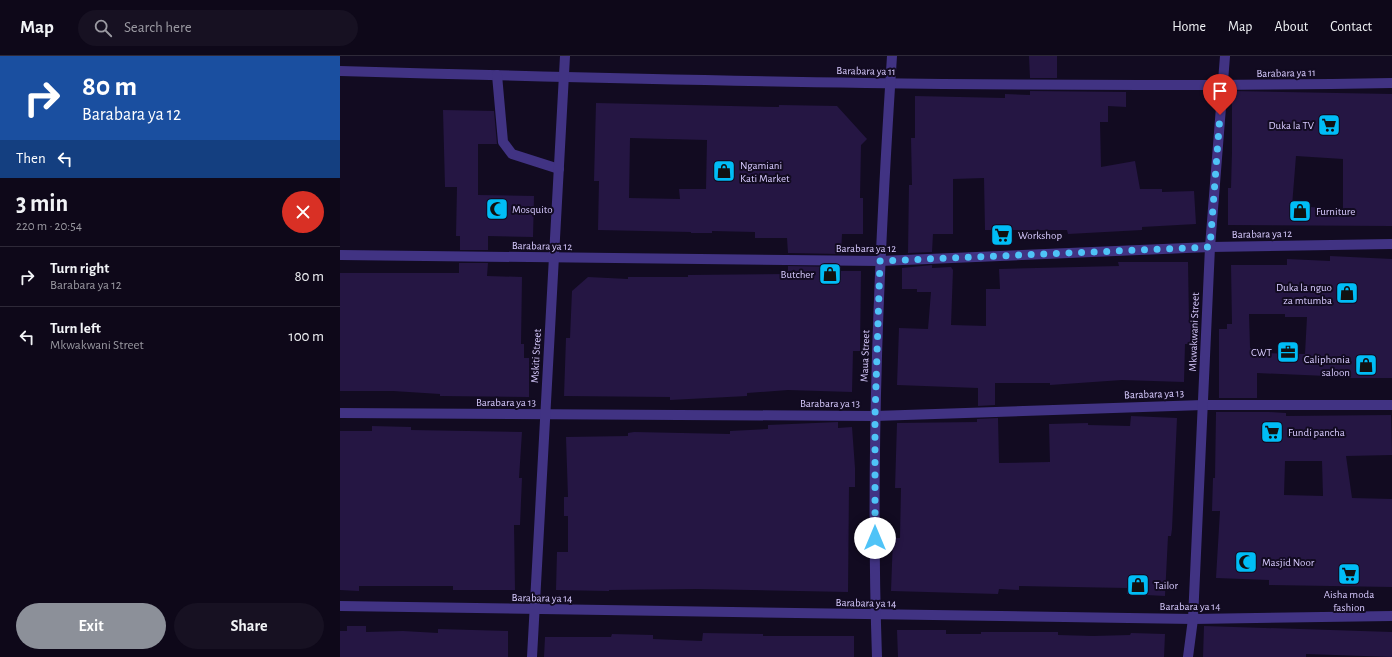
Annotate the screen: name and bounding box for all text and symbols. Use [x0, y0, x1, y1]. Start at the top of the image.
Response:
search box [78, 10, 358, 46]
icon: search [92, 17, 114, 39]
text: Map [20, 18, 54, 37]
text: Search here [124, 20, 192, 35]
text: Home [1172, 20, 1206, 34]
text: Map [1228, 20, 1252, 34]
text: About [1274, 20, 1308, 34]
text: Contact [1330, 20, 1372, 34]
street label: Barabara ya 11 [836, 65, 896, 77]
street label: Barabara ya 11 [1256, 67, 1316, 79]
icon: right [16, 72, 68, 124]
text: 80 m [82, 73, 137, 101]
pin [1203, 74, 1237, 115]
icon: arrive [1209, 80, 1231, 102]
text: Barabara ya 12 [82, 106, 181, 124]
supermarket icon: Duka la TV [1316, 112, 1342, 138]
place label: Duka la TV [1268, 120, 1315, 131]
icon: left [54, 148, 76, 170]
text: Then [16, 151, 46, 166]
shop icon: Ngamiani Kati Market [711, 158, 737, 184]
place label: Ngamiani Kati Market [740, 160, 790, 184]
button: close [282, 191, 324, 233]
text: 3 min [16, 192, 68, 216]
mosque icon: Mosquito [484, 196, 510, 222]
shop icon: Furniture [1287, 198, 1313, 224]
place label: Mosquito [512, 204, 553, 215]
place label: Furniture [1316, 206, 1355, 217]
text: 220 m · 20:54 [16, 220, 82, 233]
supermarket icon: Workshop [989, 222, 1015, 248]
street label: Barabara ya 12 [1232, 228, 1292, 240]
place label: Workshop [1018, 230, 1062, 241]
street label: Barabara ya 12 [512, 240, 572, 252]
street label: Barabara ya 12 [836, 243, 896, 254]
text: Turn right [50, 261, 109, 276]
shop icon: Butcher [817, 261, 843, 287]
icon: right [16, 266, 38, 288]
text: 80 m [294, 269, 324, 284]
place label: Butcher [781, 269, 814, 280]
text: Barabara ya 12 [50, 279, 122, 292]
shop icon: Duka la nguo za mtumba [1334, 280, 1360, 306]
place label: Duka la nguo za mtumba [1276, 282, 1332, 306]
street label: Mkwakwani Street [1187, 292, 1201, 372]
text: Turn left [50, 321, 101, 336]
icon: left [16, 326, 38, 348]
street label: Mskiti Street [529, 328, 543, 383]
text: 100 m [289, 329, 324, 344]
street label: Maua Street [859, 329, 871, 382]
text: Mkwakwani Street [50, 339, 144, 352]
office icon: CWT [1275, 339, 1301, 365]
place label: CWT [1251, 347, 1273, 358]
shop icon: Caliphonia saloon [1353, 352, 1379, 378]
place label: Caliphonia saloon [1304, 354, 1350, 378]
street label: Barabara ya 13 [1124, 387, 1185, 401]
street label: Barabara ya 13 [476, 397, 537, 408]
street label: Barabara ya 13 [800, 398, 861, 409]
supermarket icon: Fundi pancha [1259, 419, 1285, 445]
place label: Fundi pancha [1288, 427, 1345, 438]
position arrow [854, 517, 896, 559]
mosque icon: Masjid Noor [1233, 549, 1259, 575]
place label: Masjid Noor [1262, 557, 1315, 568]
supermarket icon: Aisha moda fashion [1336, 561, 1362, 587]
shop icon: Tailor [1125, 572, 1151, 598]
place label: Tailor [1154, 580, 1178, 591]
place label: Aisha moda fashion [1324, 589, 1374, 613]
street label: Barabara ya 14 [511, 592, 573, 604]
street label: Barabara ya 14 [835, 597, 897, 609]
street label: Barabara ya 14 [1160, 601, 1220, 612]
button: Exit [16, 603, 166, 649]
button: Share [174, 603, 324, 649]

